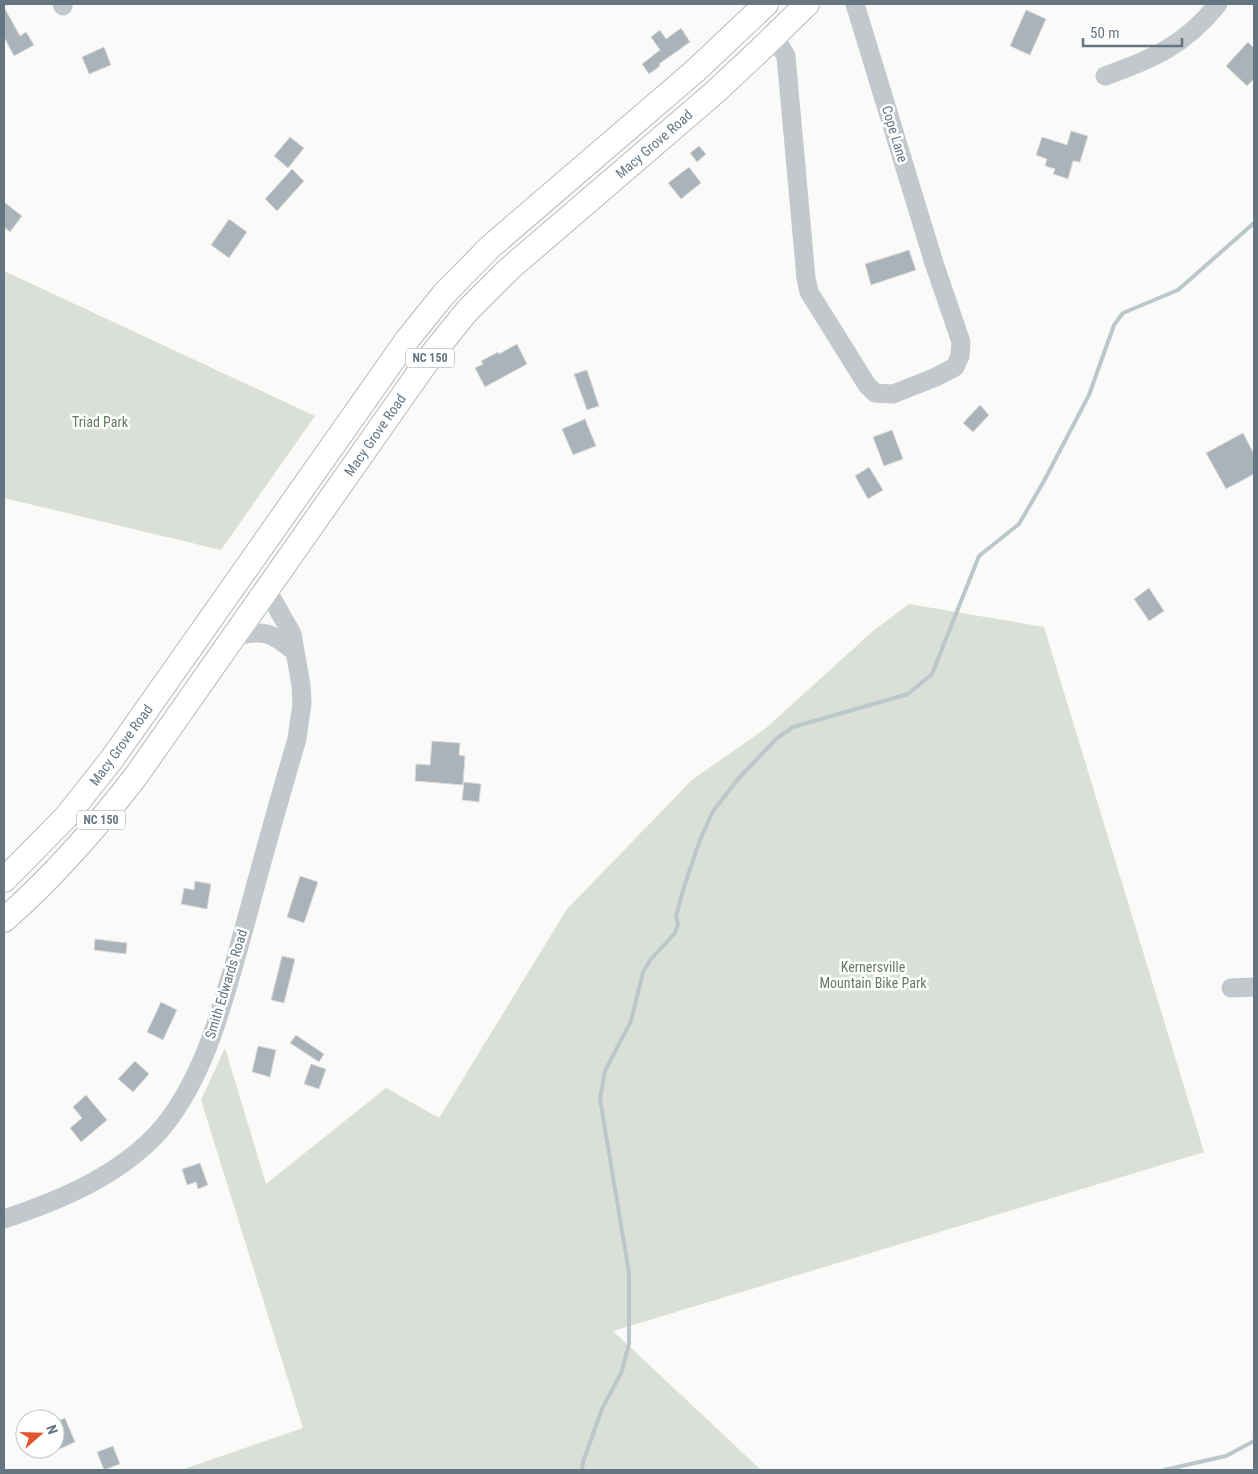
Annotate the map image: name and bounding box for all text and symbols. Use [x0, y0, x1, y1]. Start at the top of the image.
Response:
scale bar [1083, 15, 1182, 47]
text: 50 m [1090, 24, 1120, 42]
street label: Cope Lane [879, 104, 911, 165]
street label: Macy Grove Road [613, 107, 695, 181]
road number: NC 150 [406, 348, 454, 368]
street label: Macy Grove Road [341, 391, 409, 479]
park label: Triad Park [72, 414, 129, 430]
street label: Macy Grove Road [86, 702, 156, 788]
road number: NC 150 [77, 810, 125, 830]
street label: Smith Edwards Road [202, 927, 250, 1041]
park label: Kernersville Mountain Bike Park [820, 959, 927, 991]
north arrow [15, 1409, 65, 1459]
text: N [43, 1423, 61, 1436]

